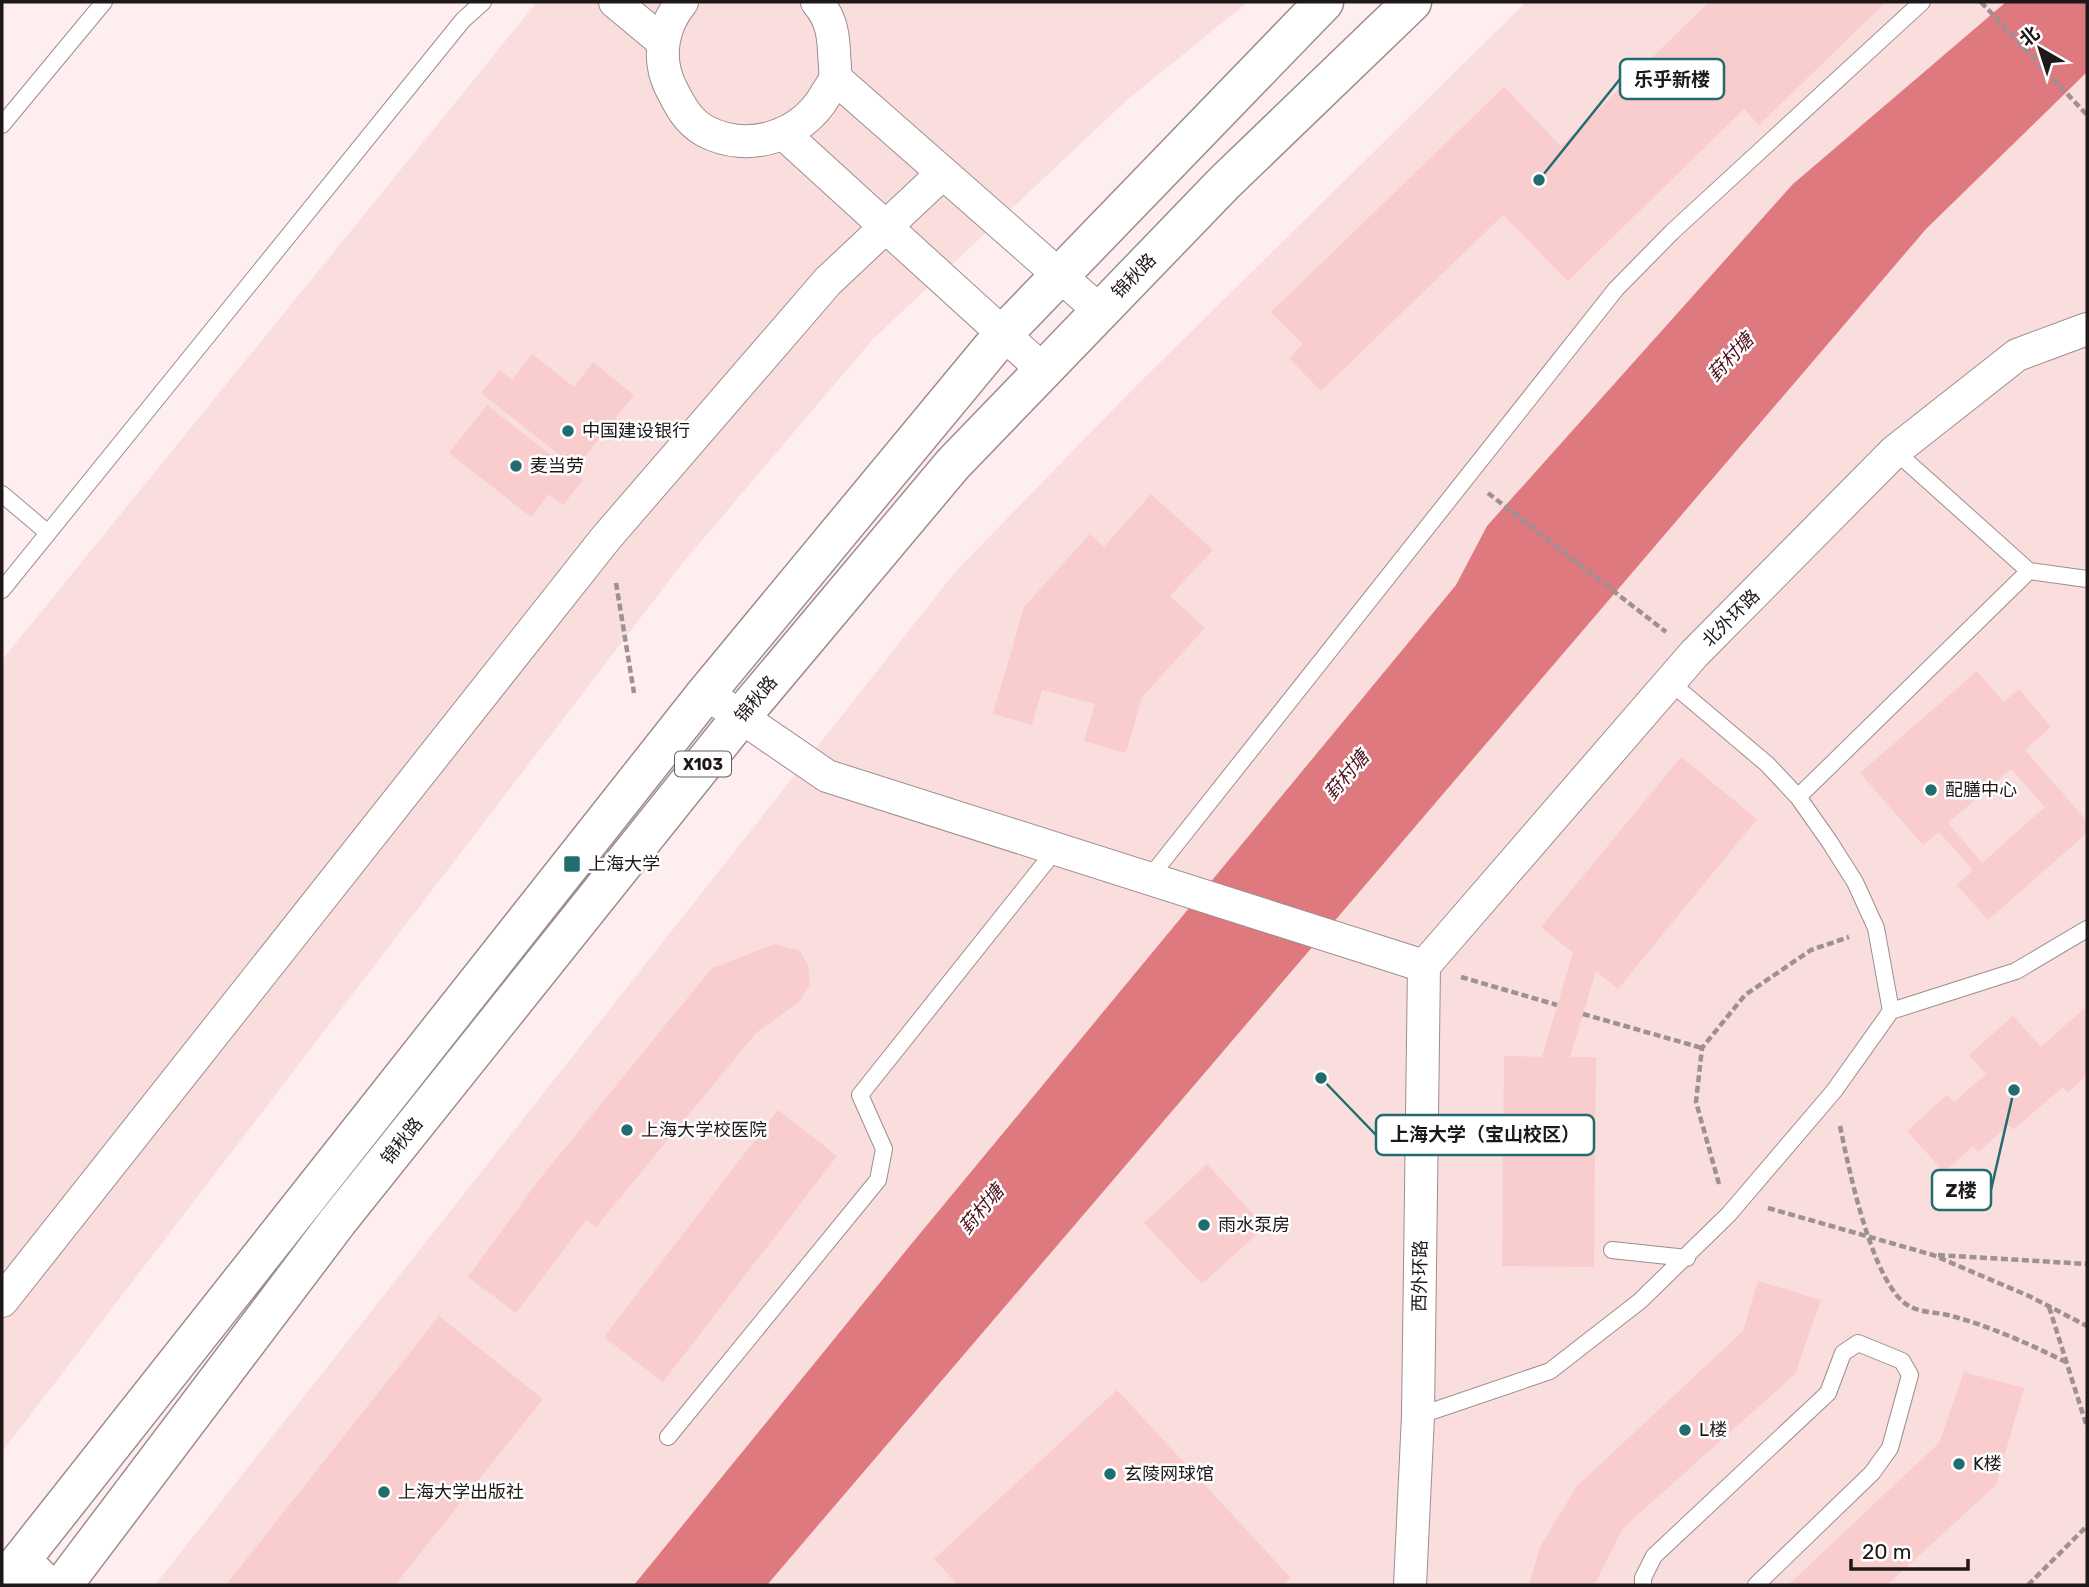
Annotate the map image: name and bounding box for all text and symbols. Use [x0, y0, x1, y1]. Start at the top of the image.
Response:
north arrow [2005, 14, 2075, 84]
text: 北 [2015, 21, 2044, 51]
callout: 乐乎新楼 [1620, 59, 1724, 99]
text: 乐乎新楼 [1634, 68, 1710, 91]
street label: 锦秋路 [1107, 249, 1161, 303]
water label: 葑村塘 [1703, 326, 1760, 386]
place label: 中国建设银行 [582, 420, 690, 442]
marker: 中国建设银行 [560, 423, 576, 439]
place label: 麦当劳 [530, 455, 584, 477]
marker: 麦当劳 [508, 458, 524, 474]
street label: 北外环路 [1698, 585, 1764, 651]
street label: 锦秋路 [730, 671, 782, 727]
water label: 葑村塘 [1319, 744, 1375, 805]
road number: X103 [675, 751, 731, 776]
place label: 配膳中心 [1945, 779, 2017, 801]
marker: 配膳中心 [1923, 782, 1939, 798]
place label: 上海大学 [588, 853, 660, 875]
marker: 上海大学 [562, 854, 582, 874]
street label: 锦秋路 [376, 1113, 428, 1169]
callout: 上海大学（宝山校区） [1376, 1115, 1594, 1155]
place label: 上海大学校医院 [641, 1119, 767, 1141]
marker: 上海大学校医院 [619, 1122, 635, 1138]
text: 上海大学（宝山校区） [1390, 1123, 1580, 1146]
callout: Z楼 [1932, 1170, 1991, 1210]
water label: 葑村塘 [954, 1178, 1010, 1239]
text: Z楼 [1945, 1179, 1977, 1202]
place label: 雨水泵房 [1218, 1214, 1290, 1236]
marker: 雨水泵房 [1196, 1217, 1212, 1233]
street label: 西外环路 [1408, 1240, 1432, 1312]
place label: L楼 [1699, 1419, 1727, 1441]
marker: L楼 [1677, 1422, 1693, 1438]
place label: K楼 [1973, 1453, 2002, 1475]
marker: K楼 [1951, 1456, 1967, 1472]
place label: 玄陵网球馆 [1124, 1463, 1214, 1485]
marker: 玄陵网球馆 [1102, 1466, 1118, 1482]
place label: 上海大学出版社 [398, 1481, 524, 1503]
marker: 上海大学出版社 [376, 1484, 392, 1500]
scale bar [1851, 1528, 1968, 1572]
text: 20 m [1862, 1539, 1911, 1564]

